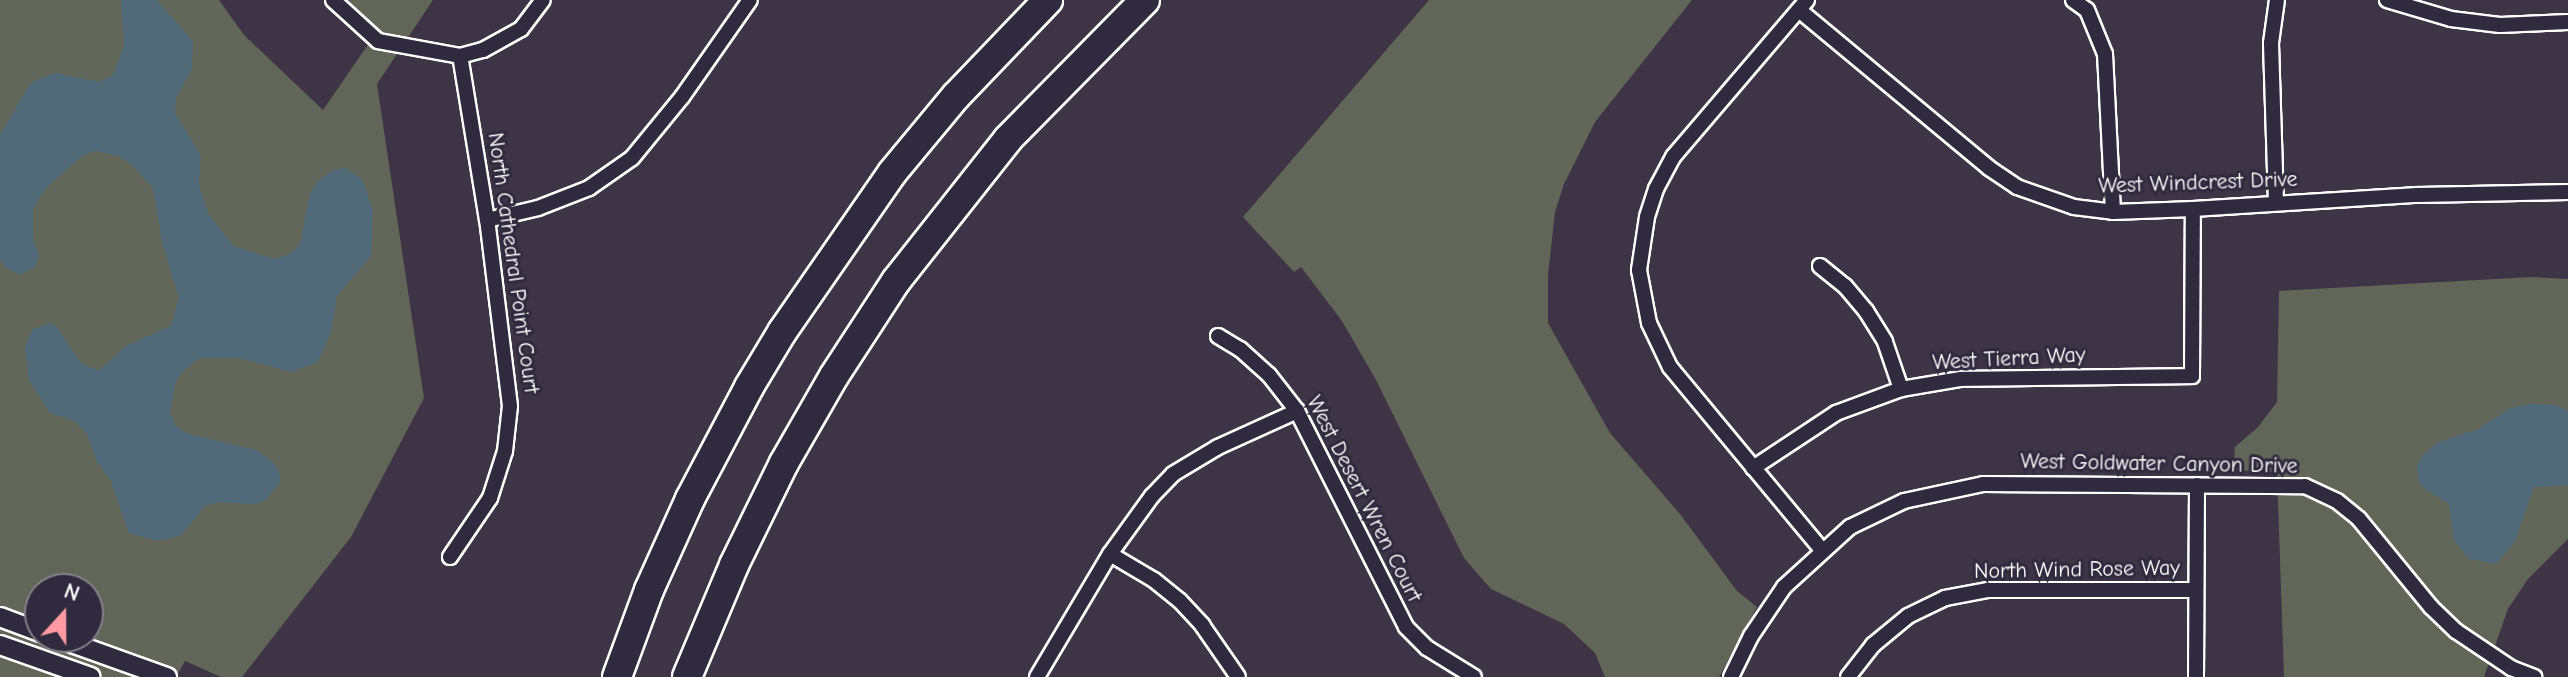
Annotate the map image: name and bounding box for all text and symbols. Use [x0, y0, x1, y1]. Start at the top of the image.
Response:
street label: North Cathedral Point Court [482, 131, 544, 395]
street label: West Windcrest Drive [2098, 166, 2298, 200]
street label: West Tierra Way [1932, 342, 2086, 376]
street label: West Desert Wren Court [1300, 391, 1428, 607]
street label: West Goldwater Canyon Drive [2020, 448, 2298, 480]
street label: North Wind Rose Way [1974, 555, 2180, 585]
north arrow [24, 573, 104, 653]
text: N [61, 578, 83, 607]

